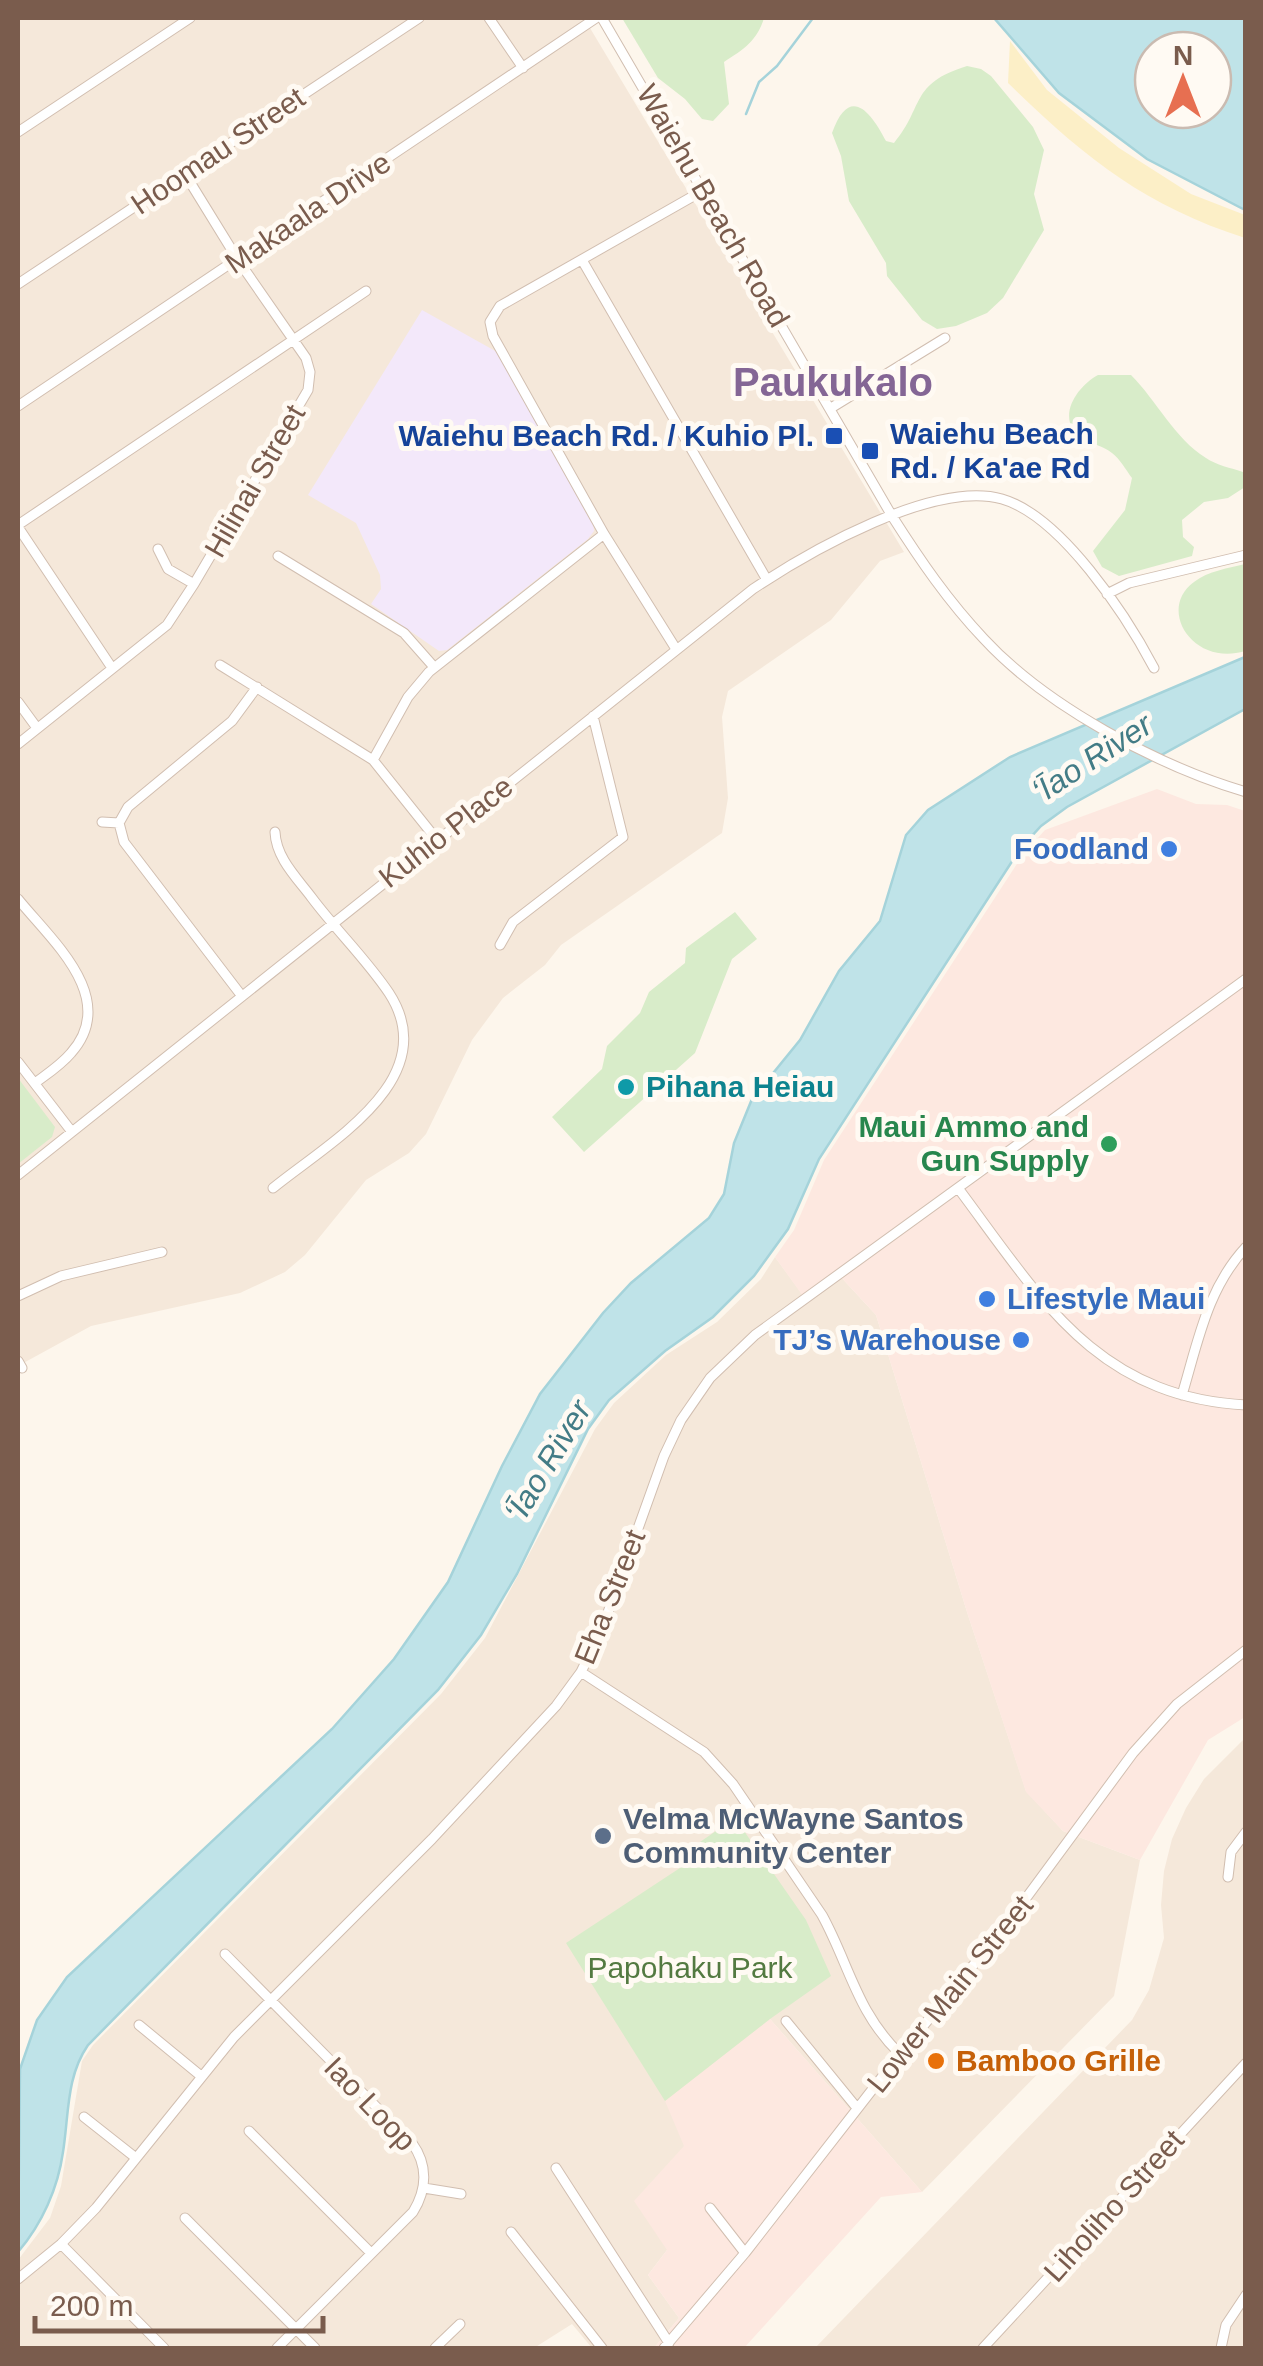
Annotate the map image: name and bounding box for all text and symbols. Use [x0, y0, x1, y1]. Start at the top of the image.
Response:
north arrow [1133, 30, 1233, 130]
text: N [1173, 40, 1193, 71]
street label: Waiehu Beach Road [631, 79, 796, 333]
street label: Hoomau Street [125, 80, 311, 221]
street label: Makaala Drive [219, 145, 396, 280]
district label: Paukukalo [733, 360, 933, 404]
street label: Hilinai Street [198, 398, 312, 563]
place label: Waiehu Beach Rd. / Ka'ae Rd [890, 417, 1094, 484]
place label: Waiehu Beach Rd. / Kuhio Pl. [398, 419, 814, 452]
marker: Waiehu Beach Rd. / Kuhio Pl. [823, 425, 845, 447]
marker: Waiehu Beach Rd. / Ka'ae Rd [859, 440, 881, 462]
water label: ʻĪao River [1026, 705, 1160, 810]
street label: Kuhio Place [372, 769, 519, 894]
place label: Foodland [1014, 832, 1149, 865]
marker: Foodland [1158, 838, 1180, 860]
place label: Pihana Heiau [646, 1070, 834, 1103]
marker: Pihana Heiau [615, 1076, 637, 1098]
place label: Maui Ammo and Gun Supply [858, 1110, 1089, 1177]
marker: Maui Ammo and Gun Supply [1098, 1133, 1120, 1155]
place label: Lifestyle Maui [1007, 1282, 1205, 1315]
marker: Lifestyle Maui [976, 1288, 998, 1310]
place label: TJ’s Warehouse [773, 1323, 1001, 1356]
marker: TJ’s Warehouse [1010, 1329, 1032, 1351]
water label: ʻĪao River [498, 1393, 599, 1528]
street label: Eha Street [568, 1524, 652, 1669]
place label: Velma McWayne Santos Community Center [623, 1802, 964, 1869]
marker: Velma McWayne Santos Community Center [592, 1825, 614, 1847]
street label: Lower Main Street [860, 1888, 1039, 2099]
park label: Papohaku Park [587, 1951, 794, 1984]
place label: Bamboo Grille [956, 2044, 1161, 2077]
street label: Iao Loop [318, 2050, 423, 2157]
marker: Bamboo Grille [925, 2050, 947, 2072]
street label: Liholiho Street [1037, 2123, 1191, 2288]
scale bar [35, 2271, 322, 2333]
text: 200 m [50, 2289, 133, 2322]

